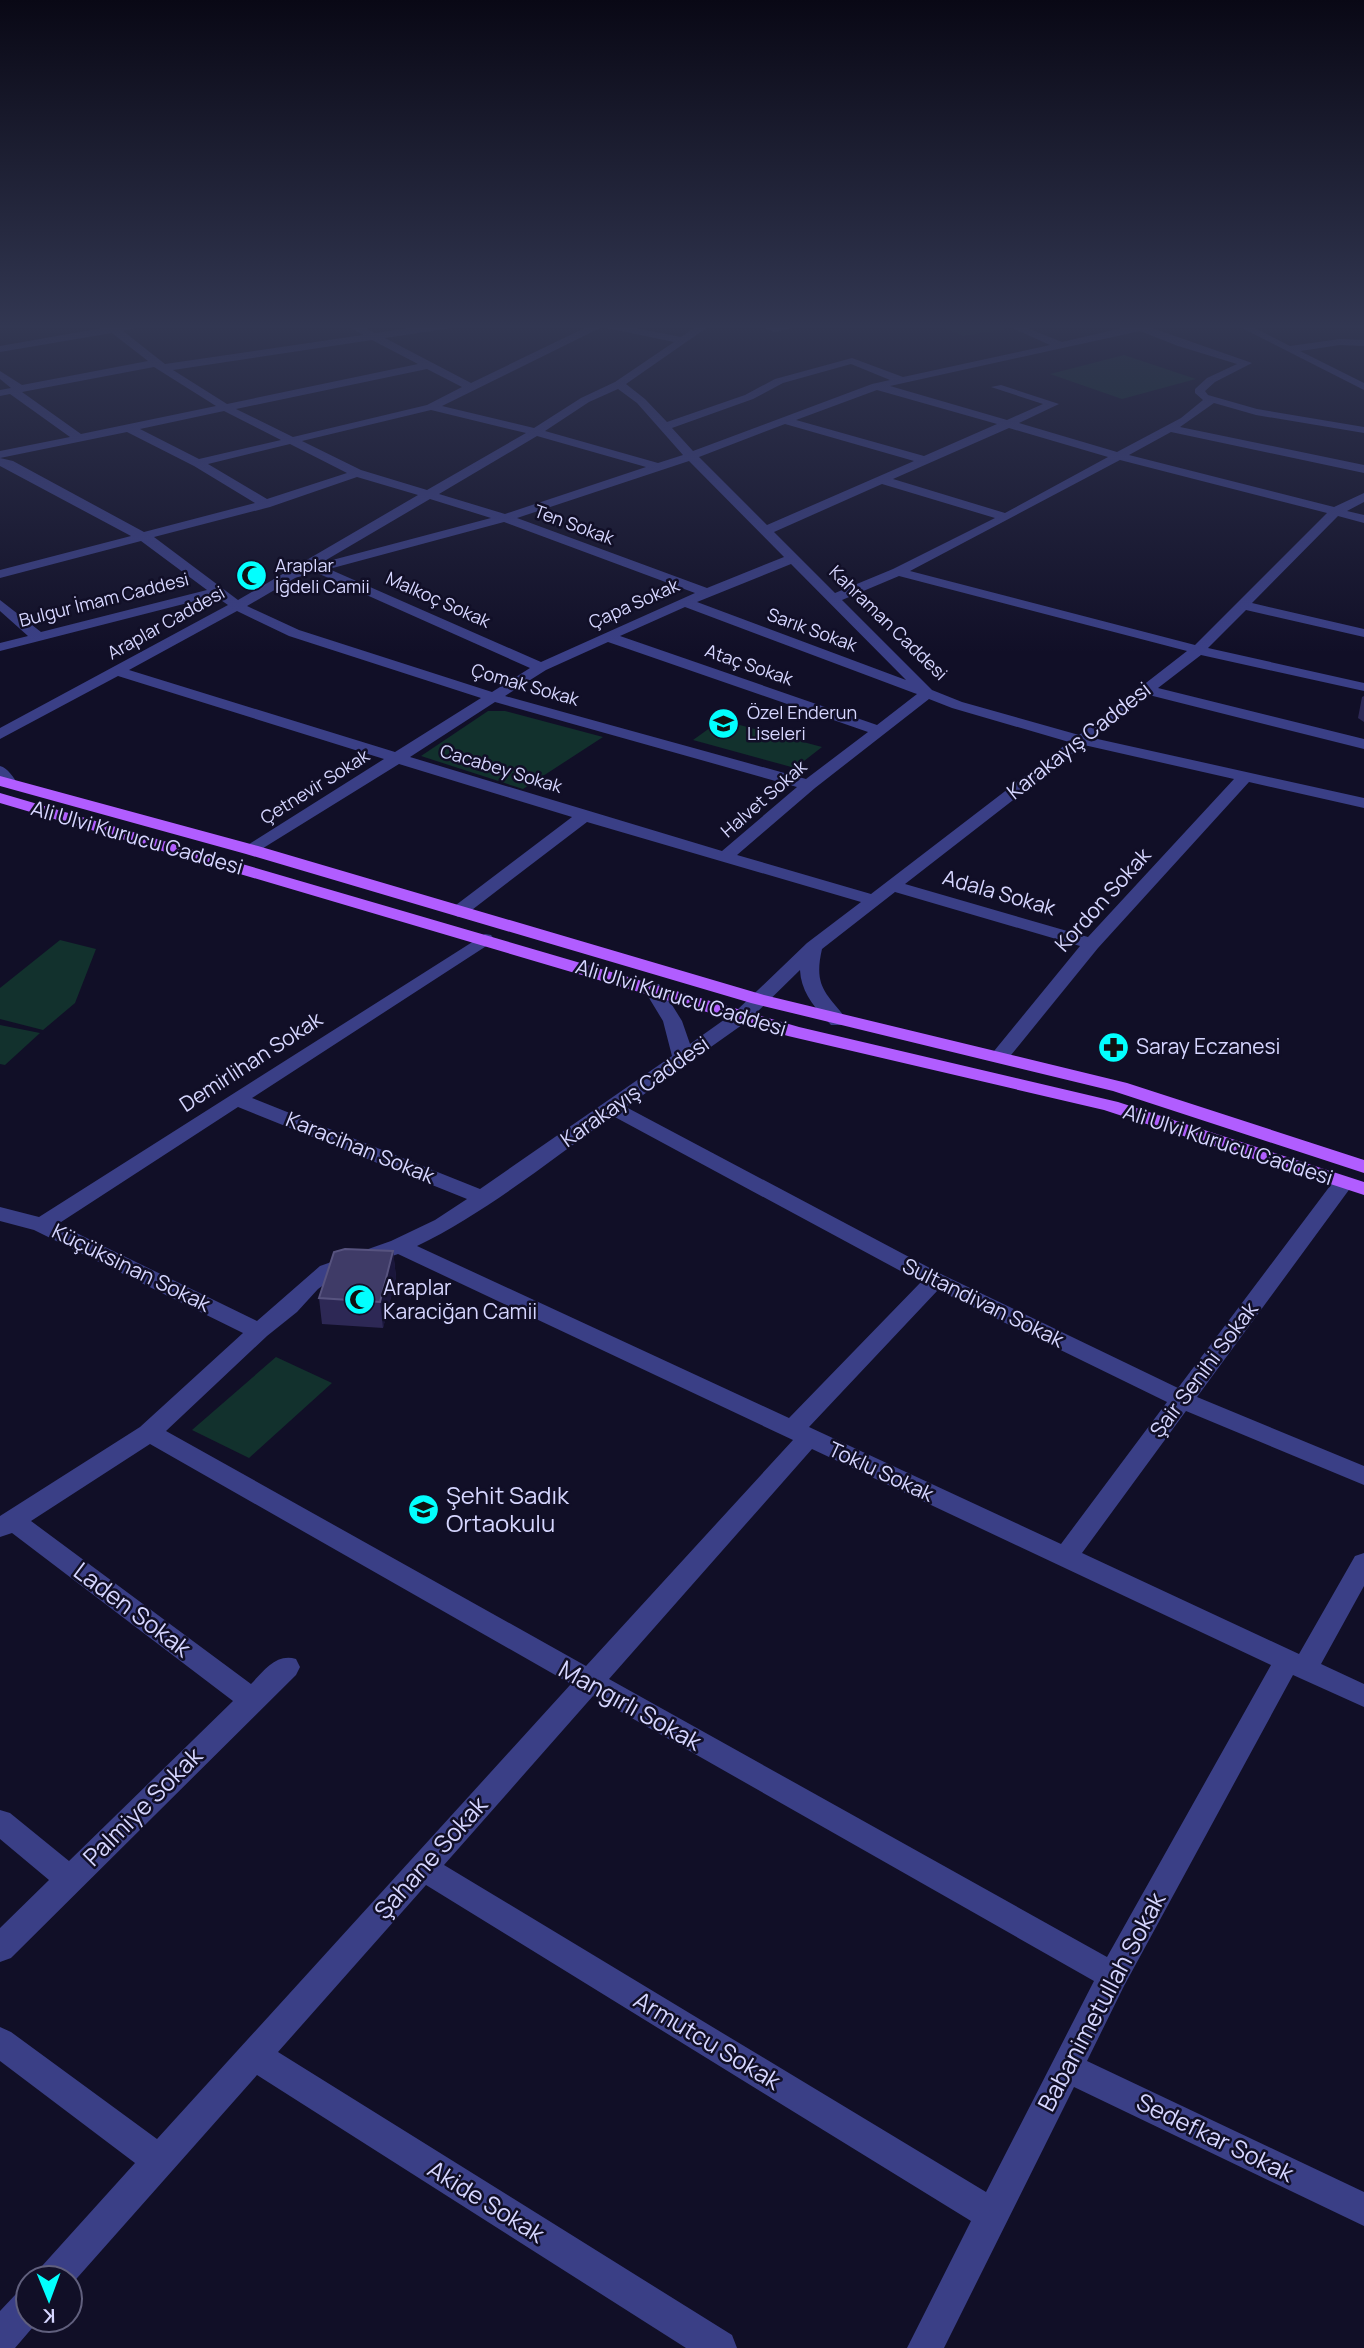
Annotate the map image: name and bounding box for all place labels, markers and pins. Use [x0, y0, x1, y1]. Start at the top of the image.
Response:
place label: Araplar İğdeli Camii [275, 553, 370, 598]
mosque icon: Araplar İğdeli Camii [235, 559, 269, 593]
place label: Özel Enderun Liseleri [747, 700, 857, 745]
school or university icon: Özel Enderun Liseleri [707, 706, 741, 740]
pharmacy icon: Saray Eczanesi [1096, 1030, 1130, 1064]
place label: Saray Eczanesi [1136, 1032, 1280, 1060]
place label: Araplar Karaciğan Camii [383, 1273, 537, 1325]
mosque icon: Araplar Karaciğan Camii [343, 1283, 377, 1317]
place label: Şehit Sadık Ortaokulu [446, 1478, 570, 1539]
school or university icon: Şehit Sadık Ortaokulu [406, 1493, 440, 1527]

